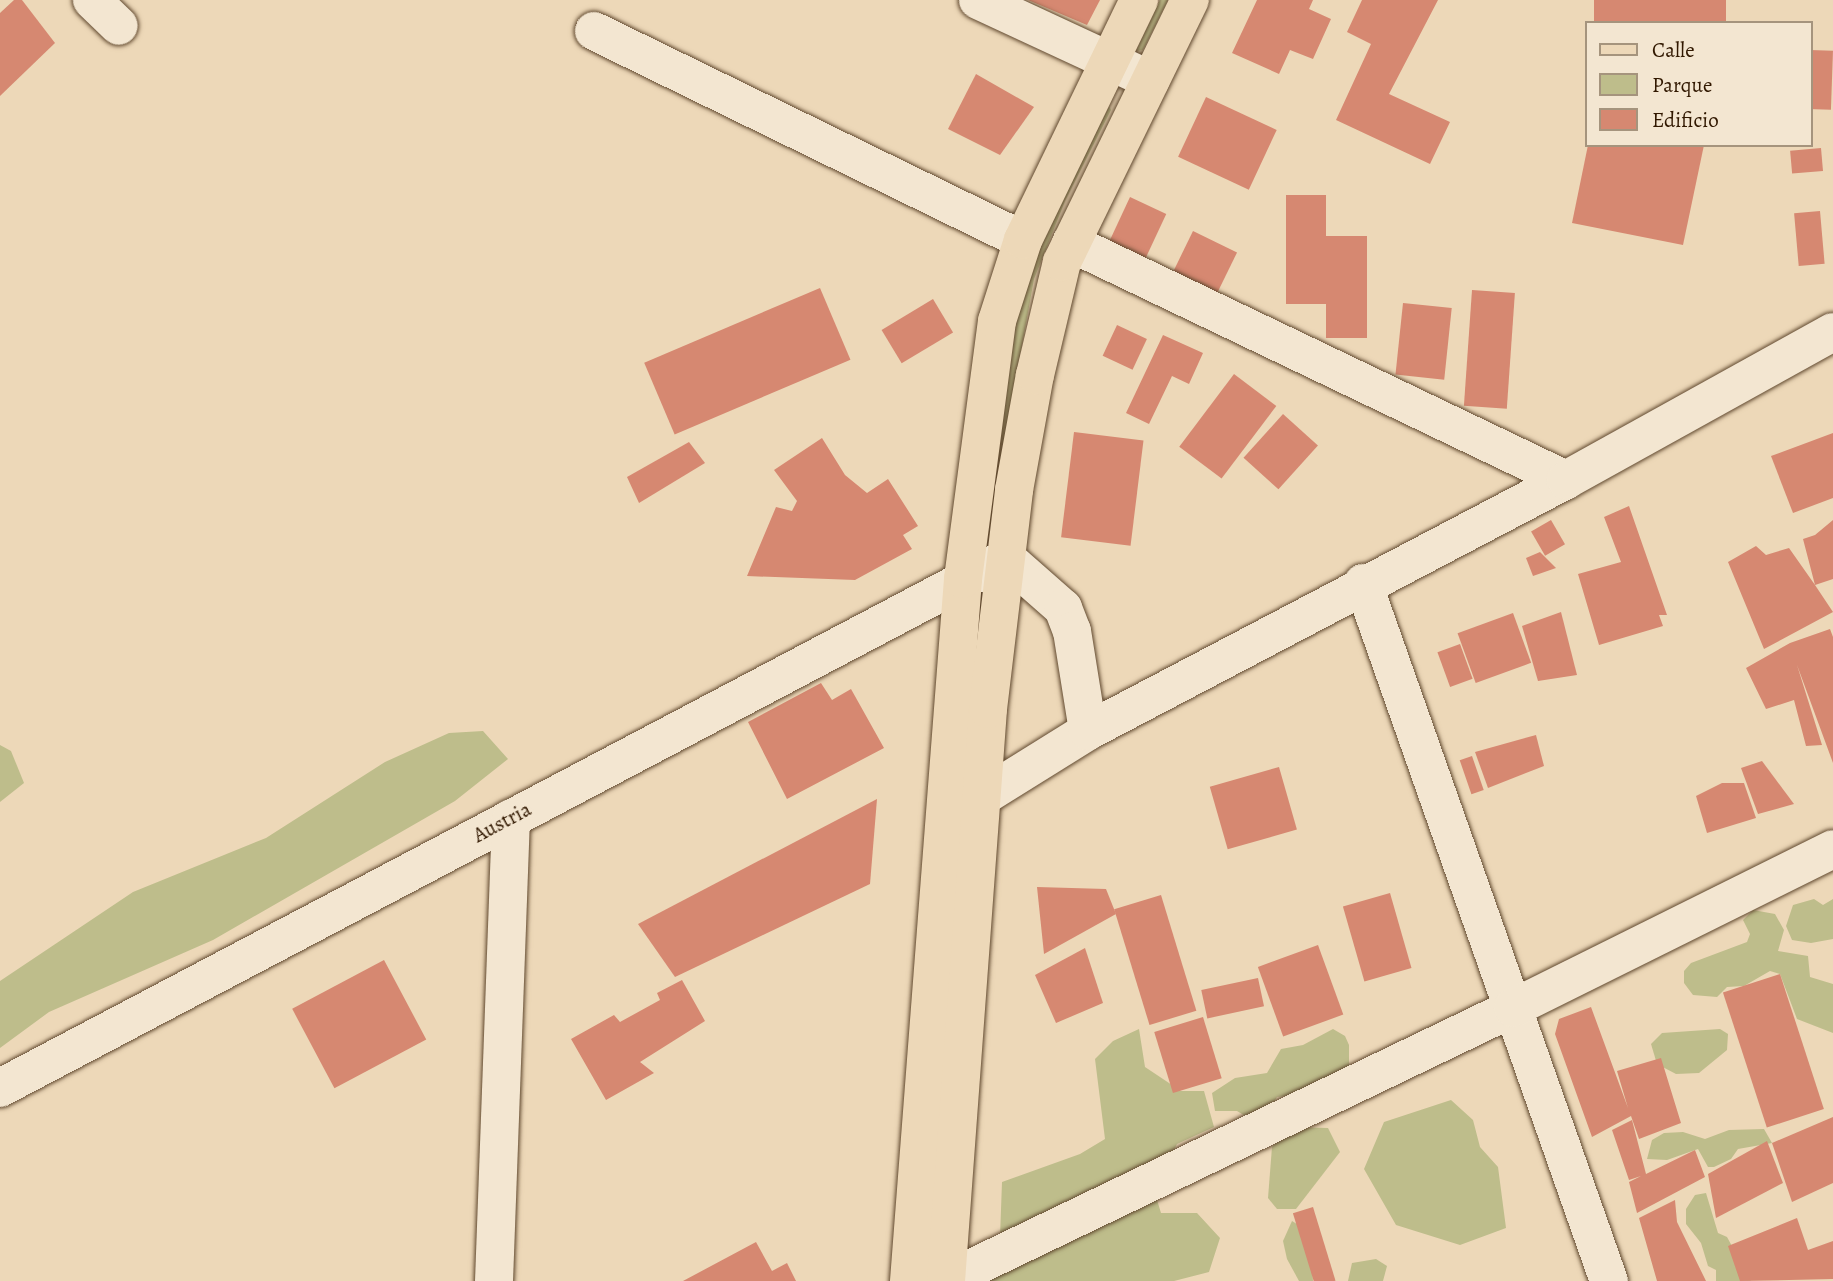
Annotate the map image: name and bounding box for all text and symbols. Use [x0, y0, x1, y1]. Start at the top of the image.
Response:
legend [1584, 21, 1812, 147]
text: Calle [1652, 36, 1695, 64]
text: Parque [1652, 71, 1712, 99]
text: Edificio [1652, 106, 1719, 134]
street label: Austria [469, 796, 535, 848]

